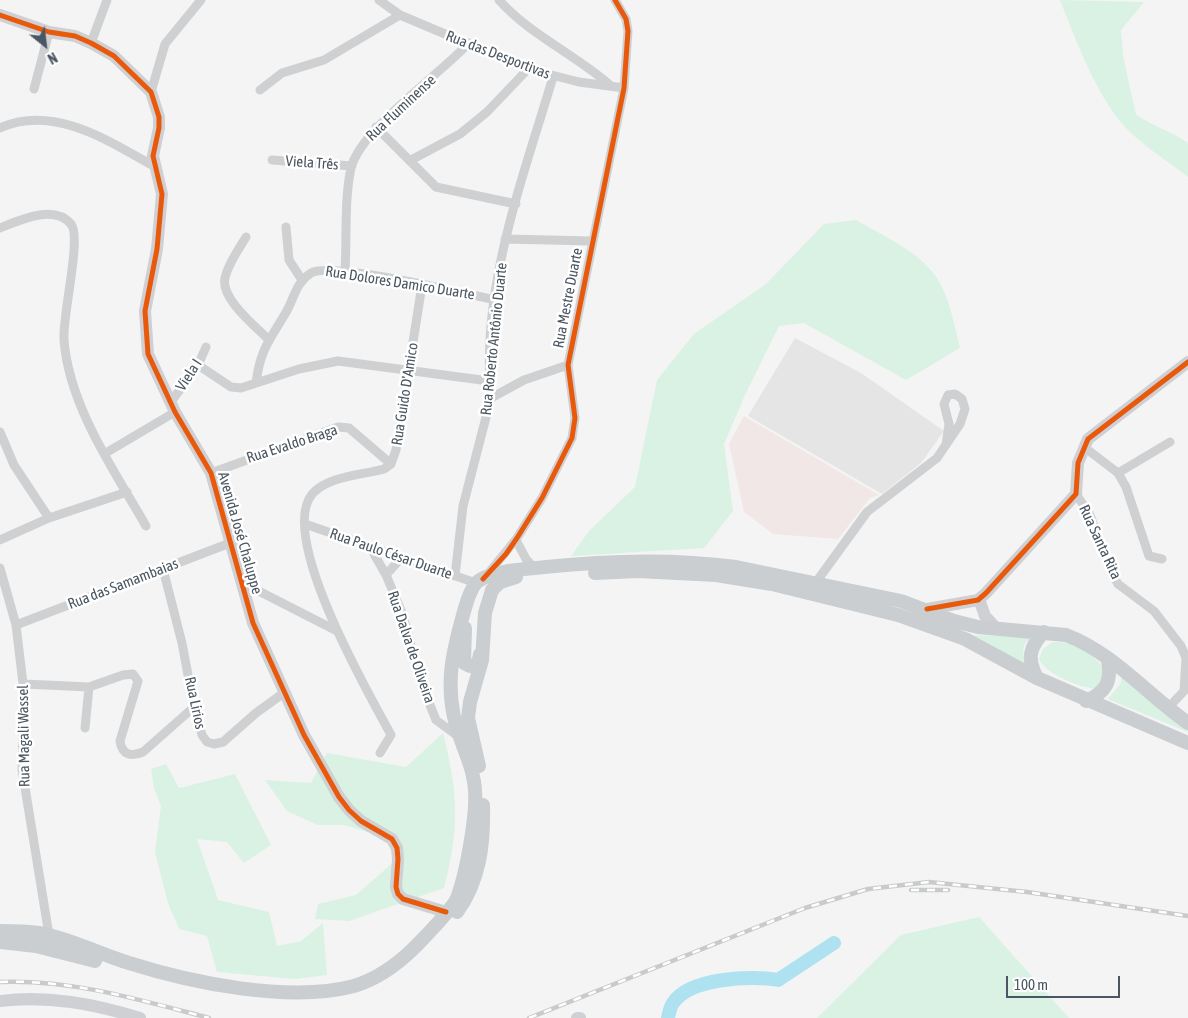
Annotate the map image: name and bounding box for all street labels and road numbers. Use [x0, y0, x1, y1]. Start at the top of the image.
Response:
street label: Rua das Desportivas [443, 27, 553, 83]
street label: Rua Fluminense [362, 71, 440, 145]
street label: Viela Três [285, 152, 339, 174]
street label: Rua Mestre Duarte [549, 247, 587, 349]
street label: Rua Dolores Damico Duarte [324, 262, 476, 304]
street label: Rua Roberto Antônio Duarte [477, 262, 511, 416]
street label: Rua Guido D'Amico [388, 341, 422, 447]
street label: Viela I [172, 356, 206, 394]
street label: Rua Evaldo Braga [244, 421, 340, 467]
street label: Avenida José Chaluppe [214, 470, 266, 596]
street label: Rua Santa Rita [1075, 502, 1125, 582]
street label: Rua Paulo César Duarte [327, 525, 455, 583]
street label: Rua das Samambaias [65, 555, 181, 613]
street label: Rua Dalva de Oliveira [383, 588, 439, 706]
street label: Rua Lírios [181, 675, 209, 731]
street label: Rua Magali Wassel [14, 685, 34, 787]

